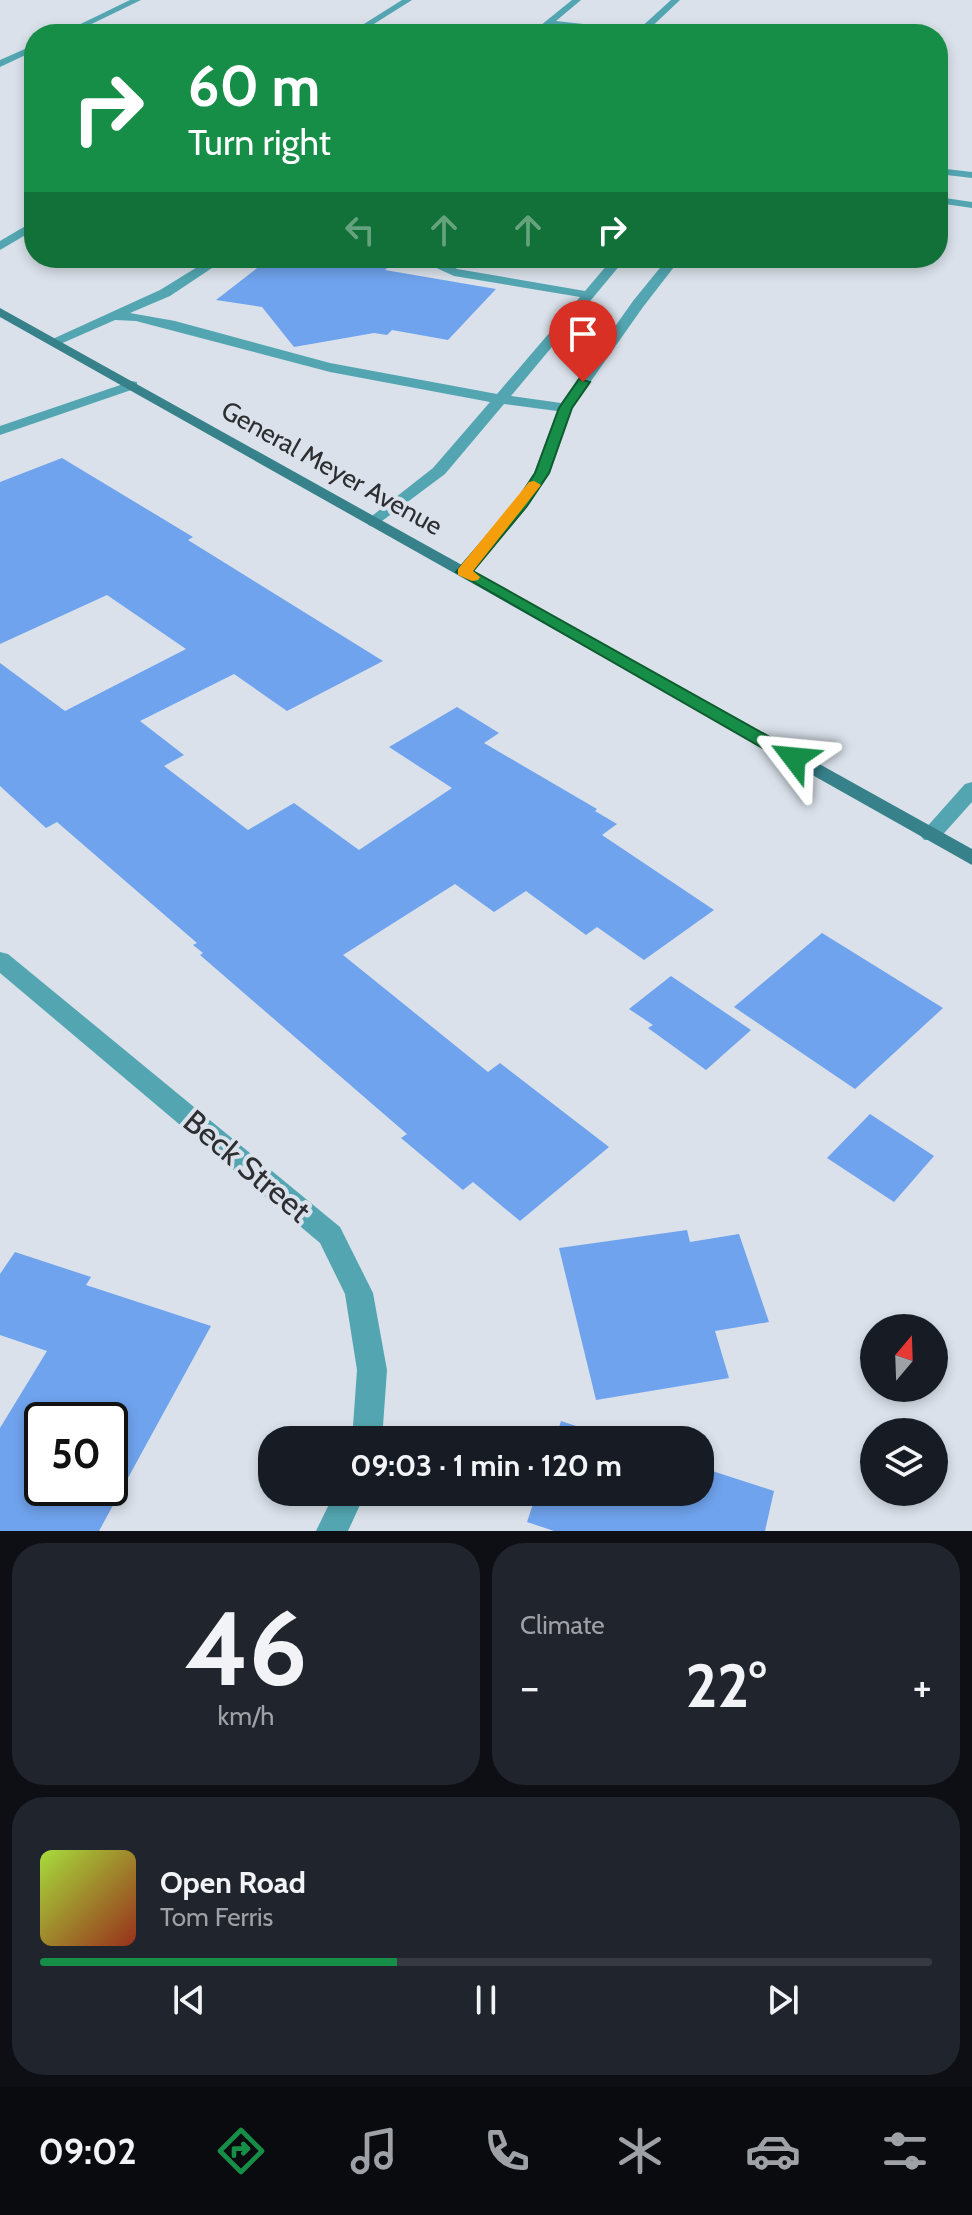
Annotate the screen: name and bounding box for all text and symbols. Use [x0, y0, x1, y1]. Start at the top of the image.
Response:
text: 60 m [188, 52, 320, 120]
icon: right [56, 56, 160, 160]
text: Turn right [188, 120, 331, 164]
icon: left [338, 208, 382, 252]
icon: ahead [422, 208, 466, 252]
icon: ahead [506, 208, 550, 252]
icon: right [590, 208, 634, 252]
pin [549, 300, 617, 382]
icon: arrive [561, 312, 605, 356]
street label: General Meyer Avenue [216, 394, 448, 542]
position arrow [752, 716, 836, 800]
street label: Beck Street [176, 1101, 319, 1230]
north arrow [860, 1314, 948, 1402]
map controls [860, 1314, 948, 1506]
speed limit sign: 50 [24, 1402, 128, 1506]
button: layers [860, 1418, 948, 1506]
text: 09:03 · 1 min · 120 m [350, 1447, 622, 1484]
text: 46 [184, 1585, 308, 1711]
text: Climate [520, 1609, 605, 1641]
text: 22° [686, 1649, 766, 1722]
text: − [520, 1660, 539, 1713]
text: + [913, 1660, 932, 1713]
text: km/h [218, 1700, 274, 1732]
text: Open Road [160, 1864, 306, 1901]
text: Tom Ferris [160, 1901, 273, 1933]
icon: previous [167, 1978, 211, 2022]
icon: pause [464, 1978, 508, 2022]
icon: next [761, 1978, 805, 2022]
icon: directions [213, 2123, 269, 2179]
icon: music [346, 2123, 402, 2179]
icon: phone [479, 2123, 535, 2179]
icon: climate [612, 2123, 668, 2179]
icon: car [745, 2123, 801, 2179]
icon: filters [877, 2123, 933, 2179]
text: 09:02 [38, 2129, 137, 2173]

